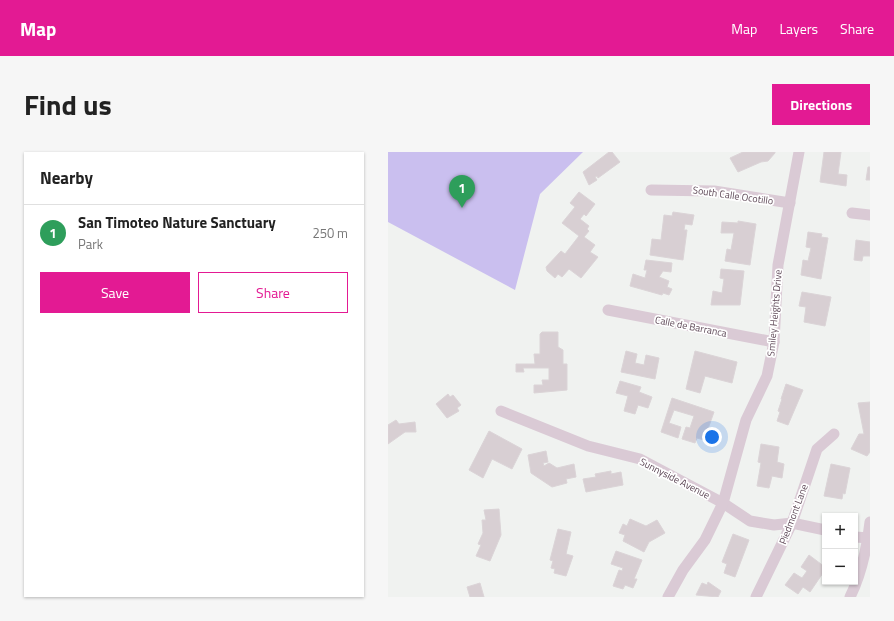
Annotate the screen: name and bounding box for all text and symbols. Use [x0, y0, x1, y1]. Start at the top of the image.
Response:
text: Map [20, 14, 56, 43]
text: Map [731, 18, 757, 39]
text: Layers [779, 18, 818, 39]
text: Share [840, 18, 874, 39]
text: Find us [24, 83, 112, 126]
button: Directions [772, 84, 870, 125]
text: Nearby [40, 165, 93, 191]
pin: 1 [449, 175, 475, 208]
street label: South Calle Ocotillo [692, 182, 774, 209]
text: San Timoteo Nature Sanctuary [78, 211, 276, 234]
text: 1 [49, 223, 57, 243]
text: 250 m [312, 223, 348, 243]
text: Park [78, 234, 103, 254]
street label: Smiley Heights Drive [763, 269, 786, 357]
button: Save [40, 272, 190, 313]
button: Share [198, 272, 348, 313]
street label: Calle de Barranca [654, 312, 728, 341]
your location [702, 427, 722, 447]
street label: Sunnyside Avenue [637, 454, 712, 503]
street label: Piedmont Lane [775, 482, 812, 546]
map controls [822, 513, 858, 585]
button: + [822, 513, 858, 549]
button: − [822, 549, 858, 585]

